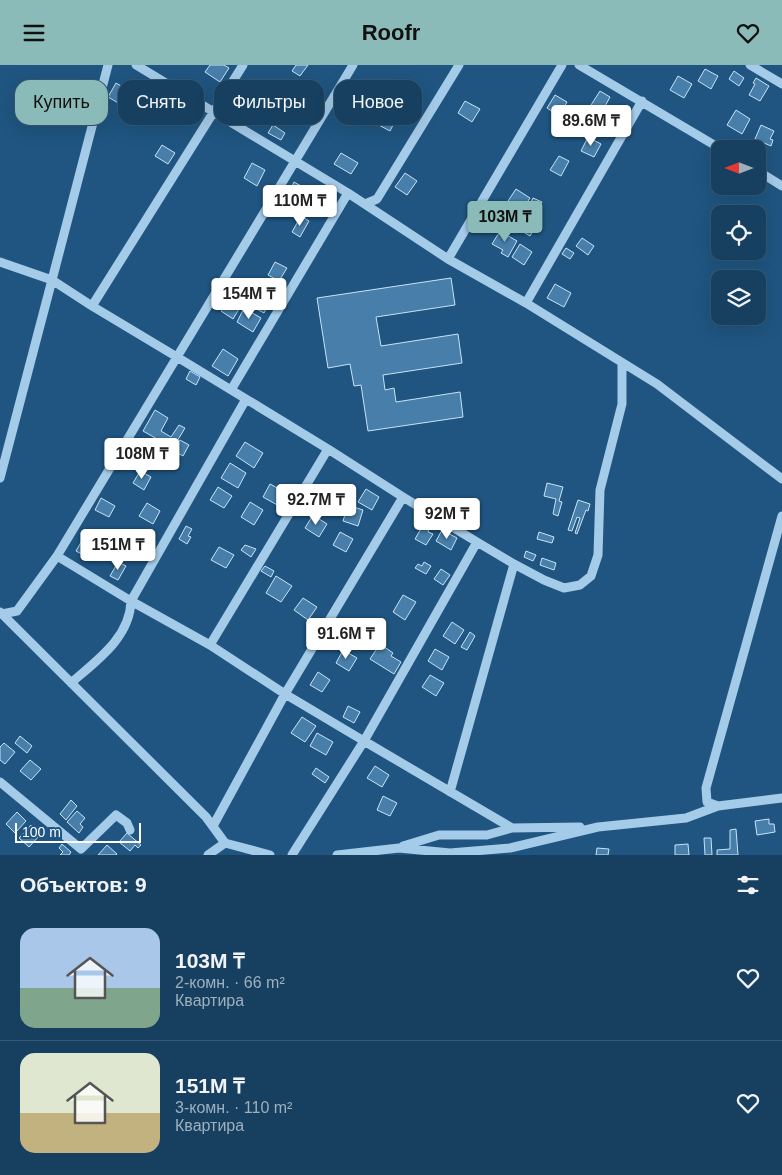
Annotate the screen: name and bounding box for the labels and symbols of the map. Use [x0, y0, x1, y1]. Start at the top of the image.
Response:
pin: 89.6M ₸ [545, 104, 637, 147]
north arrow [711, 140, 766, 195]
pin: 110M ₸ [259, 185, 341, 227]
pin: 103M ₸ [464, 201, 546, 243]
pin: 154M ₸ [208, 277, 290, 320]
pin: 108M ₸ [101, 437, 183, 480]
pin: 92.7M ₸ [270, 483, 362, 526]
pin: 92M ₸ [412, 497, 482, 540]
pin: 151M ₸ [77, 529, 159, 571]
pin: 91.6M ₸ [300, 617, 392, 660]
scale bar [15, 820, 141, 843]

